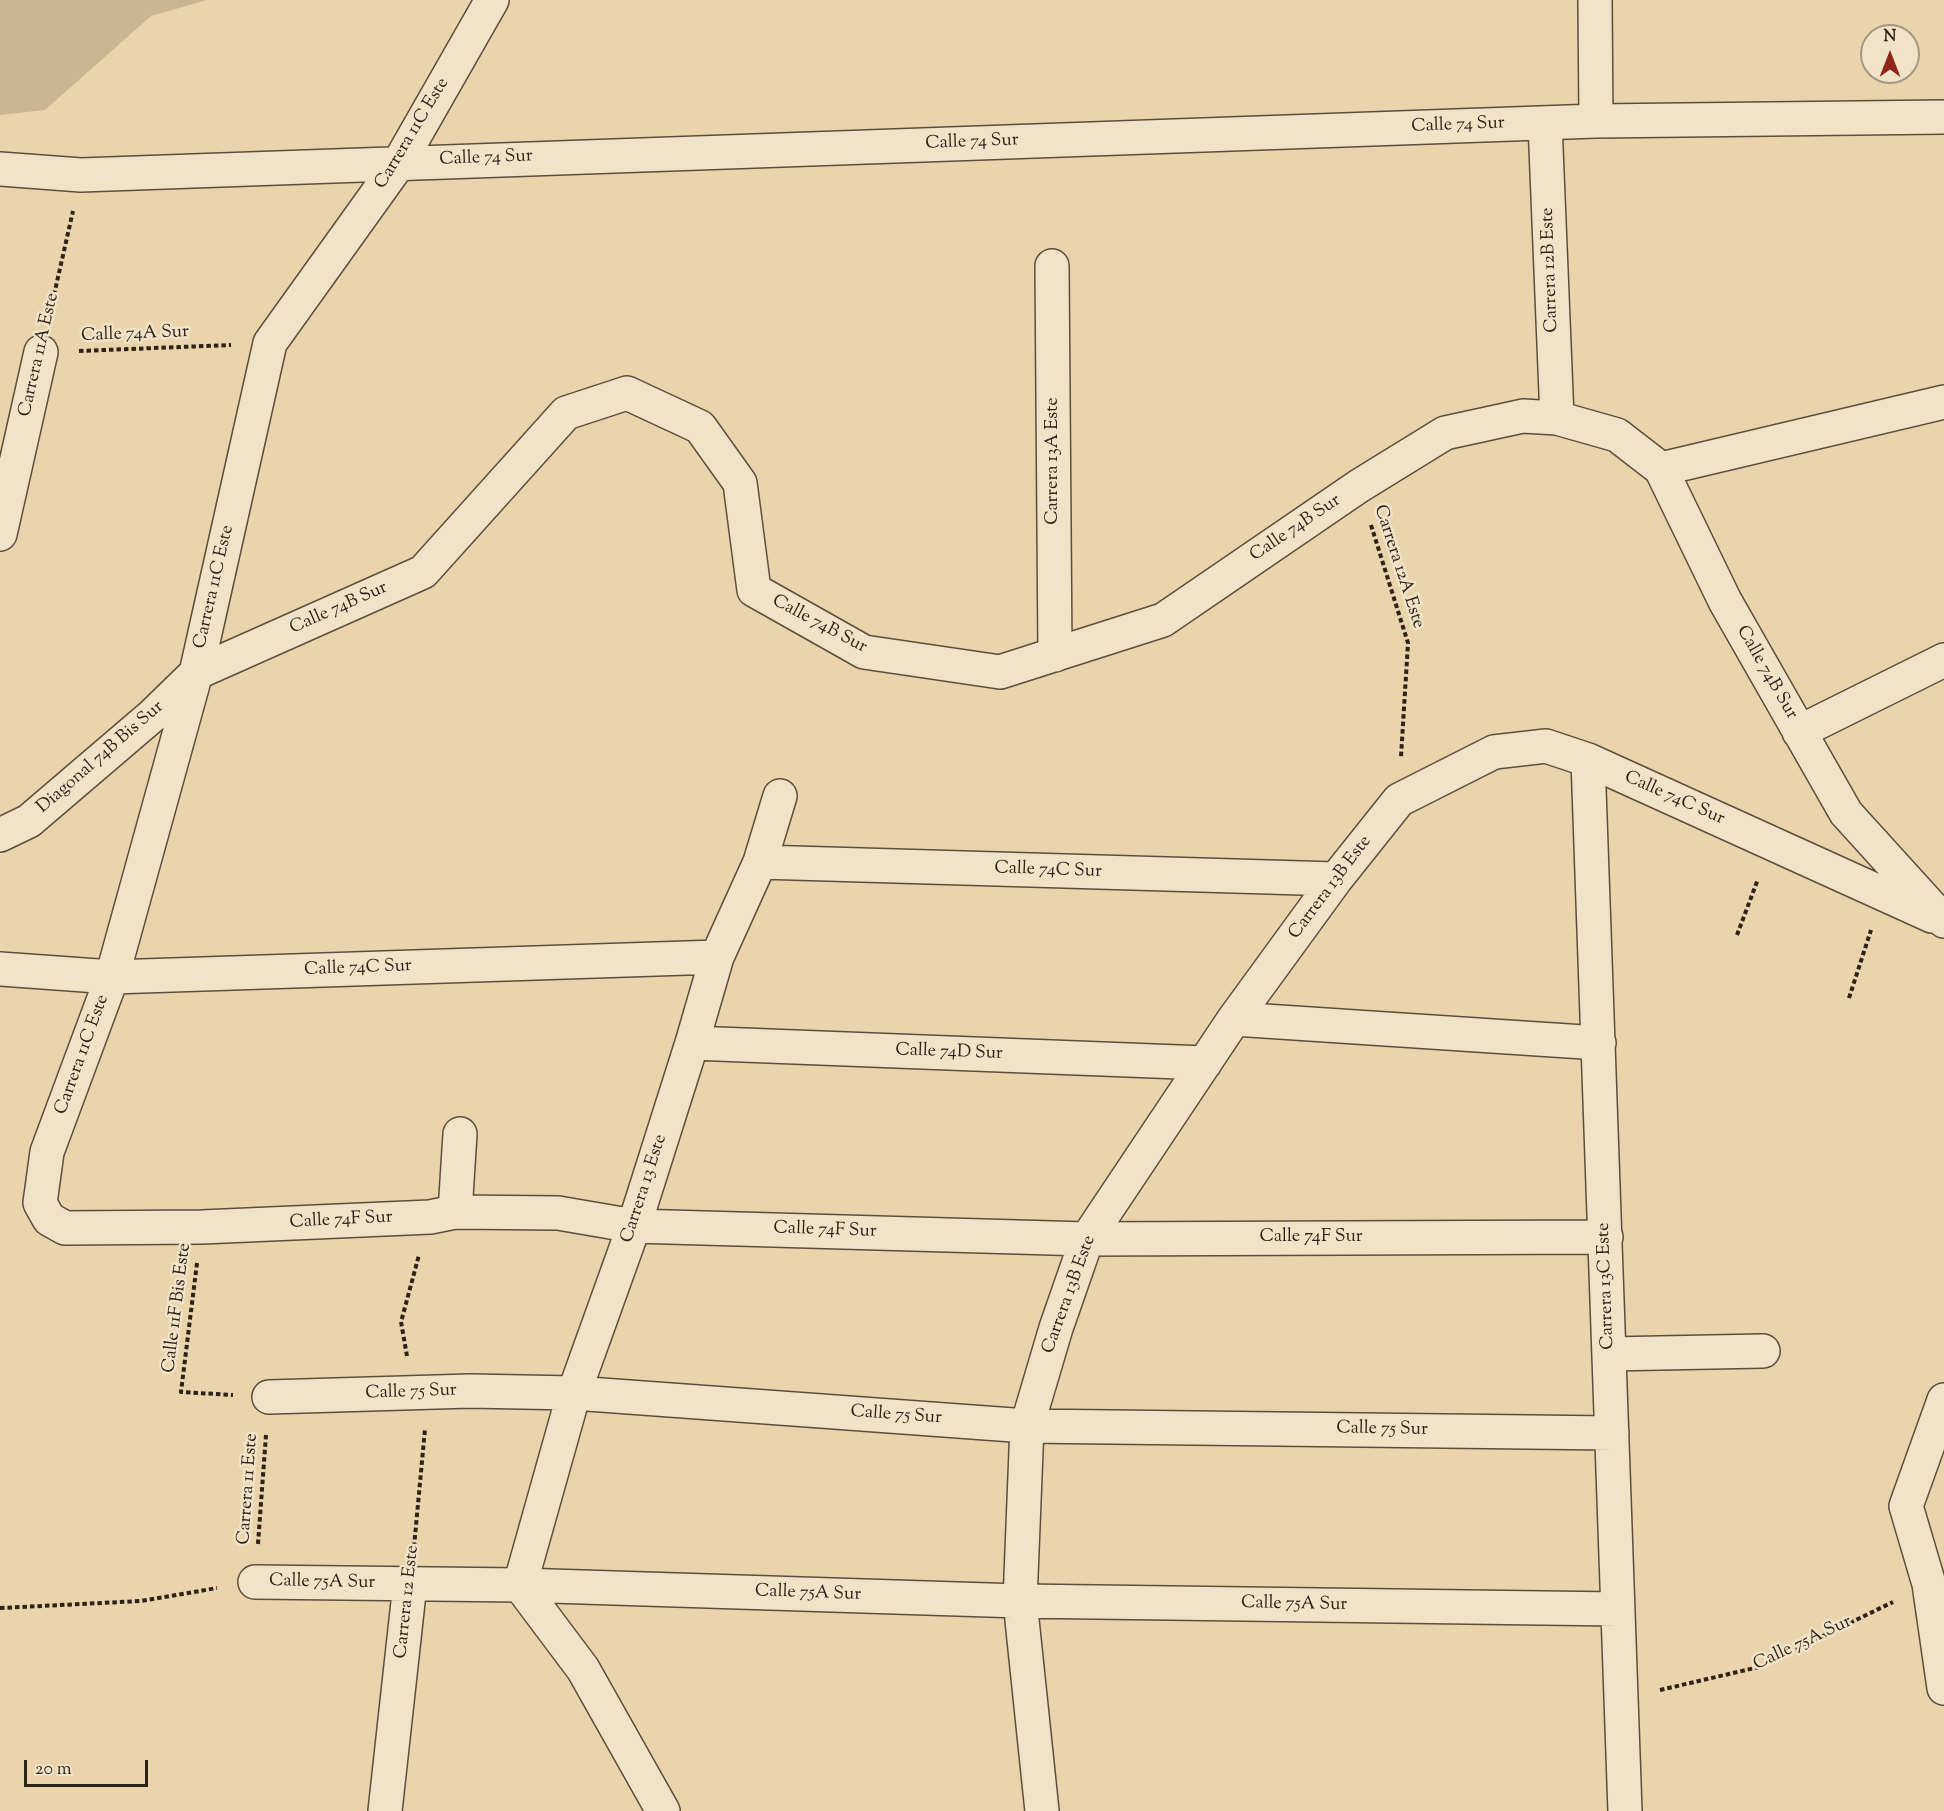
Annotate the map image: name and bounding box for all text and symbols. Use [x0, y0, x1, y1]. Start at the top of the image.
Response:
north arrow [1860, 24, 1920, 84]
text: N [1884, 26, 1896, 49]
street label: Carrera 11C Este [371, 74, 455, 194]
street label: Calle 74 Sur [1411, 114, 1505, 138]
street label: Calle 74 Sur [925, 131, 1019, 155]
street label: Calle 74 Sur [439, 147, 533, 171]
street label: Carrera 12B Este [1538, 207, 1564, 333]
street label: Carrera 11A Este [15, 291, 65, 419]
street label: Calle 74A Sur [81, 322, 189, 348]
street label: Carrera 13A Este [1043, 397, 1065, 525]
street label: Calle 74B Sur [1247, 491, 1345, 567]
street label: Carrera 12A Este [1368, 503, 1428, 631]
street label: Carrera 11C Este [190, 523, 240, 651]
street label: Calle 74B Sur [287, 578, 391, 640]
street label: Calle 74B Sur [768, 591, 870, 659]
street label: Calle 74B Sur [1731, 622, 1801, 724]
street label: Diagonal 74B Bis Sur [33, 697, 169, 819]
street label: Calle 74C Sur [1620, 767, 1728, 831]
street label: Carrera 13B Este [1285, 832, 1377, 944]
street label: Calle 74C Sur [994, 858, 1102, 884]
street label: Calle 74C Sur [304, 956, 412, 982]
street label: Carrera 11C Este [51, 992, 115, 1118]
street label: Calle 74D Sur [895, 1040, 1003, 1066]
street label: Carrera 13 Este [617, 1132, 673, 1246]
street label: Calle 74F Sur [289, 1208, 393, 1234]
street label: Calle 74F Sur [773, 1218, 877, 1244]
street label: Carrera 13C Este [1594, 1222, 1620, 1350]
street label: Calle 74F Sur [1259, 1227, 1363, 1249]
street label: Carrera 13B Este [1039, 1233, 1101, 1357]
street label: Calle 11F Bis Este [159, 1242, 197, 1374]
street label: Calle 75 Sur [365, 1381, 457, 1405]
street label: Calle 75 Sur [850, 1402, 942, 1430]
street label: Calle 75 Sur [1336, 1418, 1428, 1442]
street label: Carrera 11 Este [234, 1433, 264, 1545]
street label: Carrera 12 Este [391, 1544, 425, 1660]
street label: Calle 75A Sur [269, 1571, 375, 1595]
street label: Calle 75A Sur [755, 1581, 861, 1607]
street label: Calle 75A Sur [1241, 1593, 1347, 1617]
street label: Calle 75A Sur [1750, 1612, 1856, 1676]
scale bar [27, 1748, 152, 1786]
text: 20 m [35, 1757, 72, 1783]

